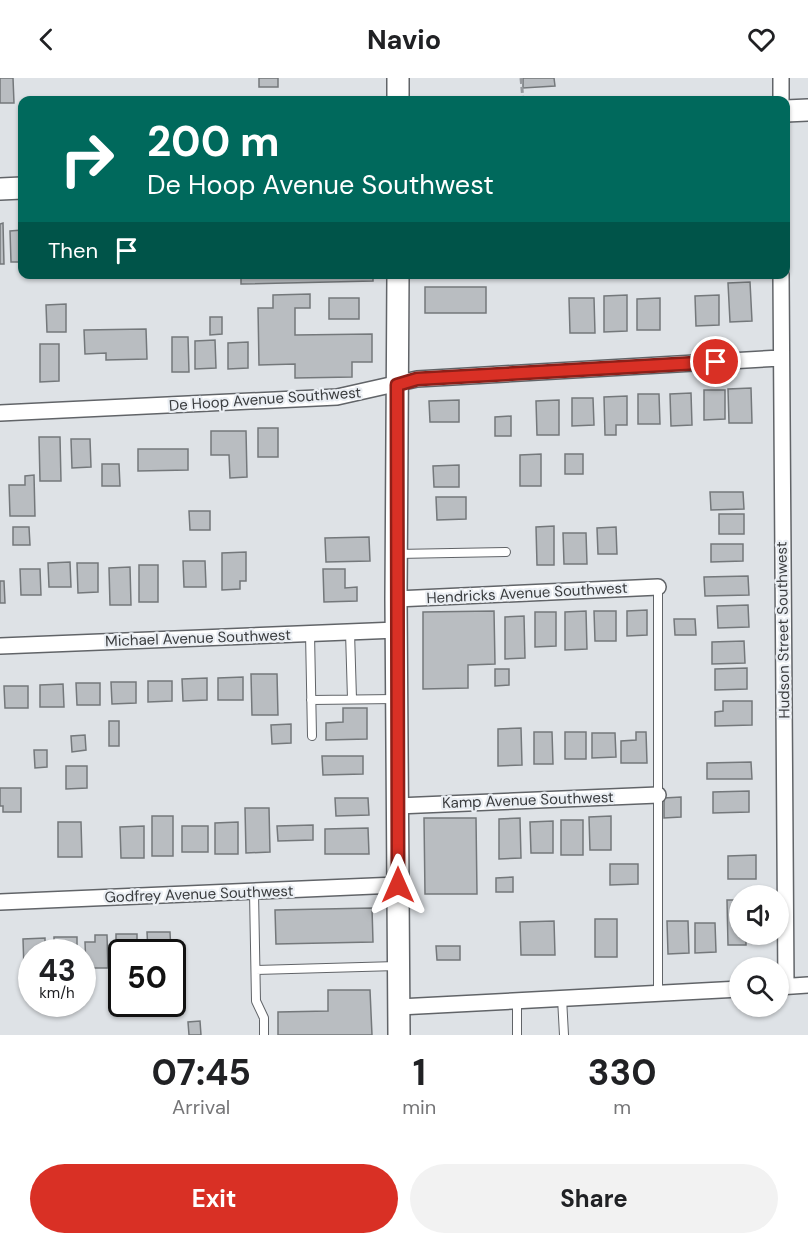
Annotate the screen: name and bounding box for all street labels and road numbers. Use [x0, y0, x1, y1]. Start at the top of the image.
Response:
street label: De Hoop Avenue Southwest [168, 382, 362, 416]
street label: Hudson Street Southwest [771, 541, 795, 719]
street label: Hendricks Avenue Southwest [426, 578, 628, 608]
street label: Michael Avenue Southwest [105, 625, 291, 651]
street label: Kamp Avenue Southwest [442, 787, 614, 813]
street label: Godfrey Avenue Southwest [104, 881, 294, 907]

